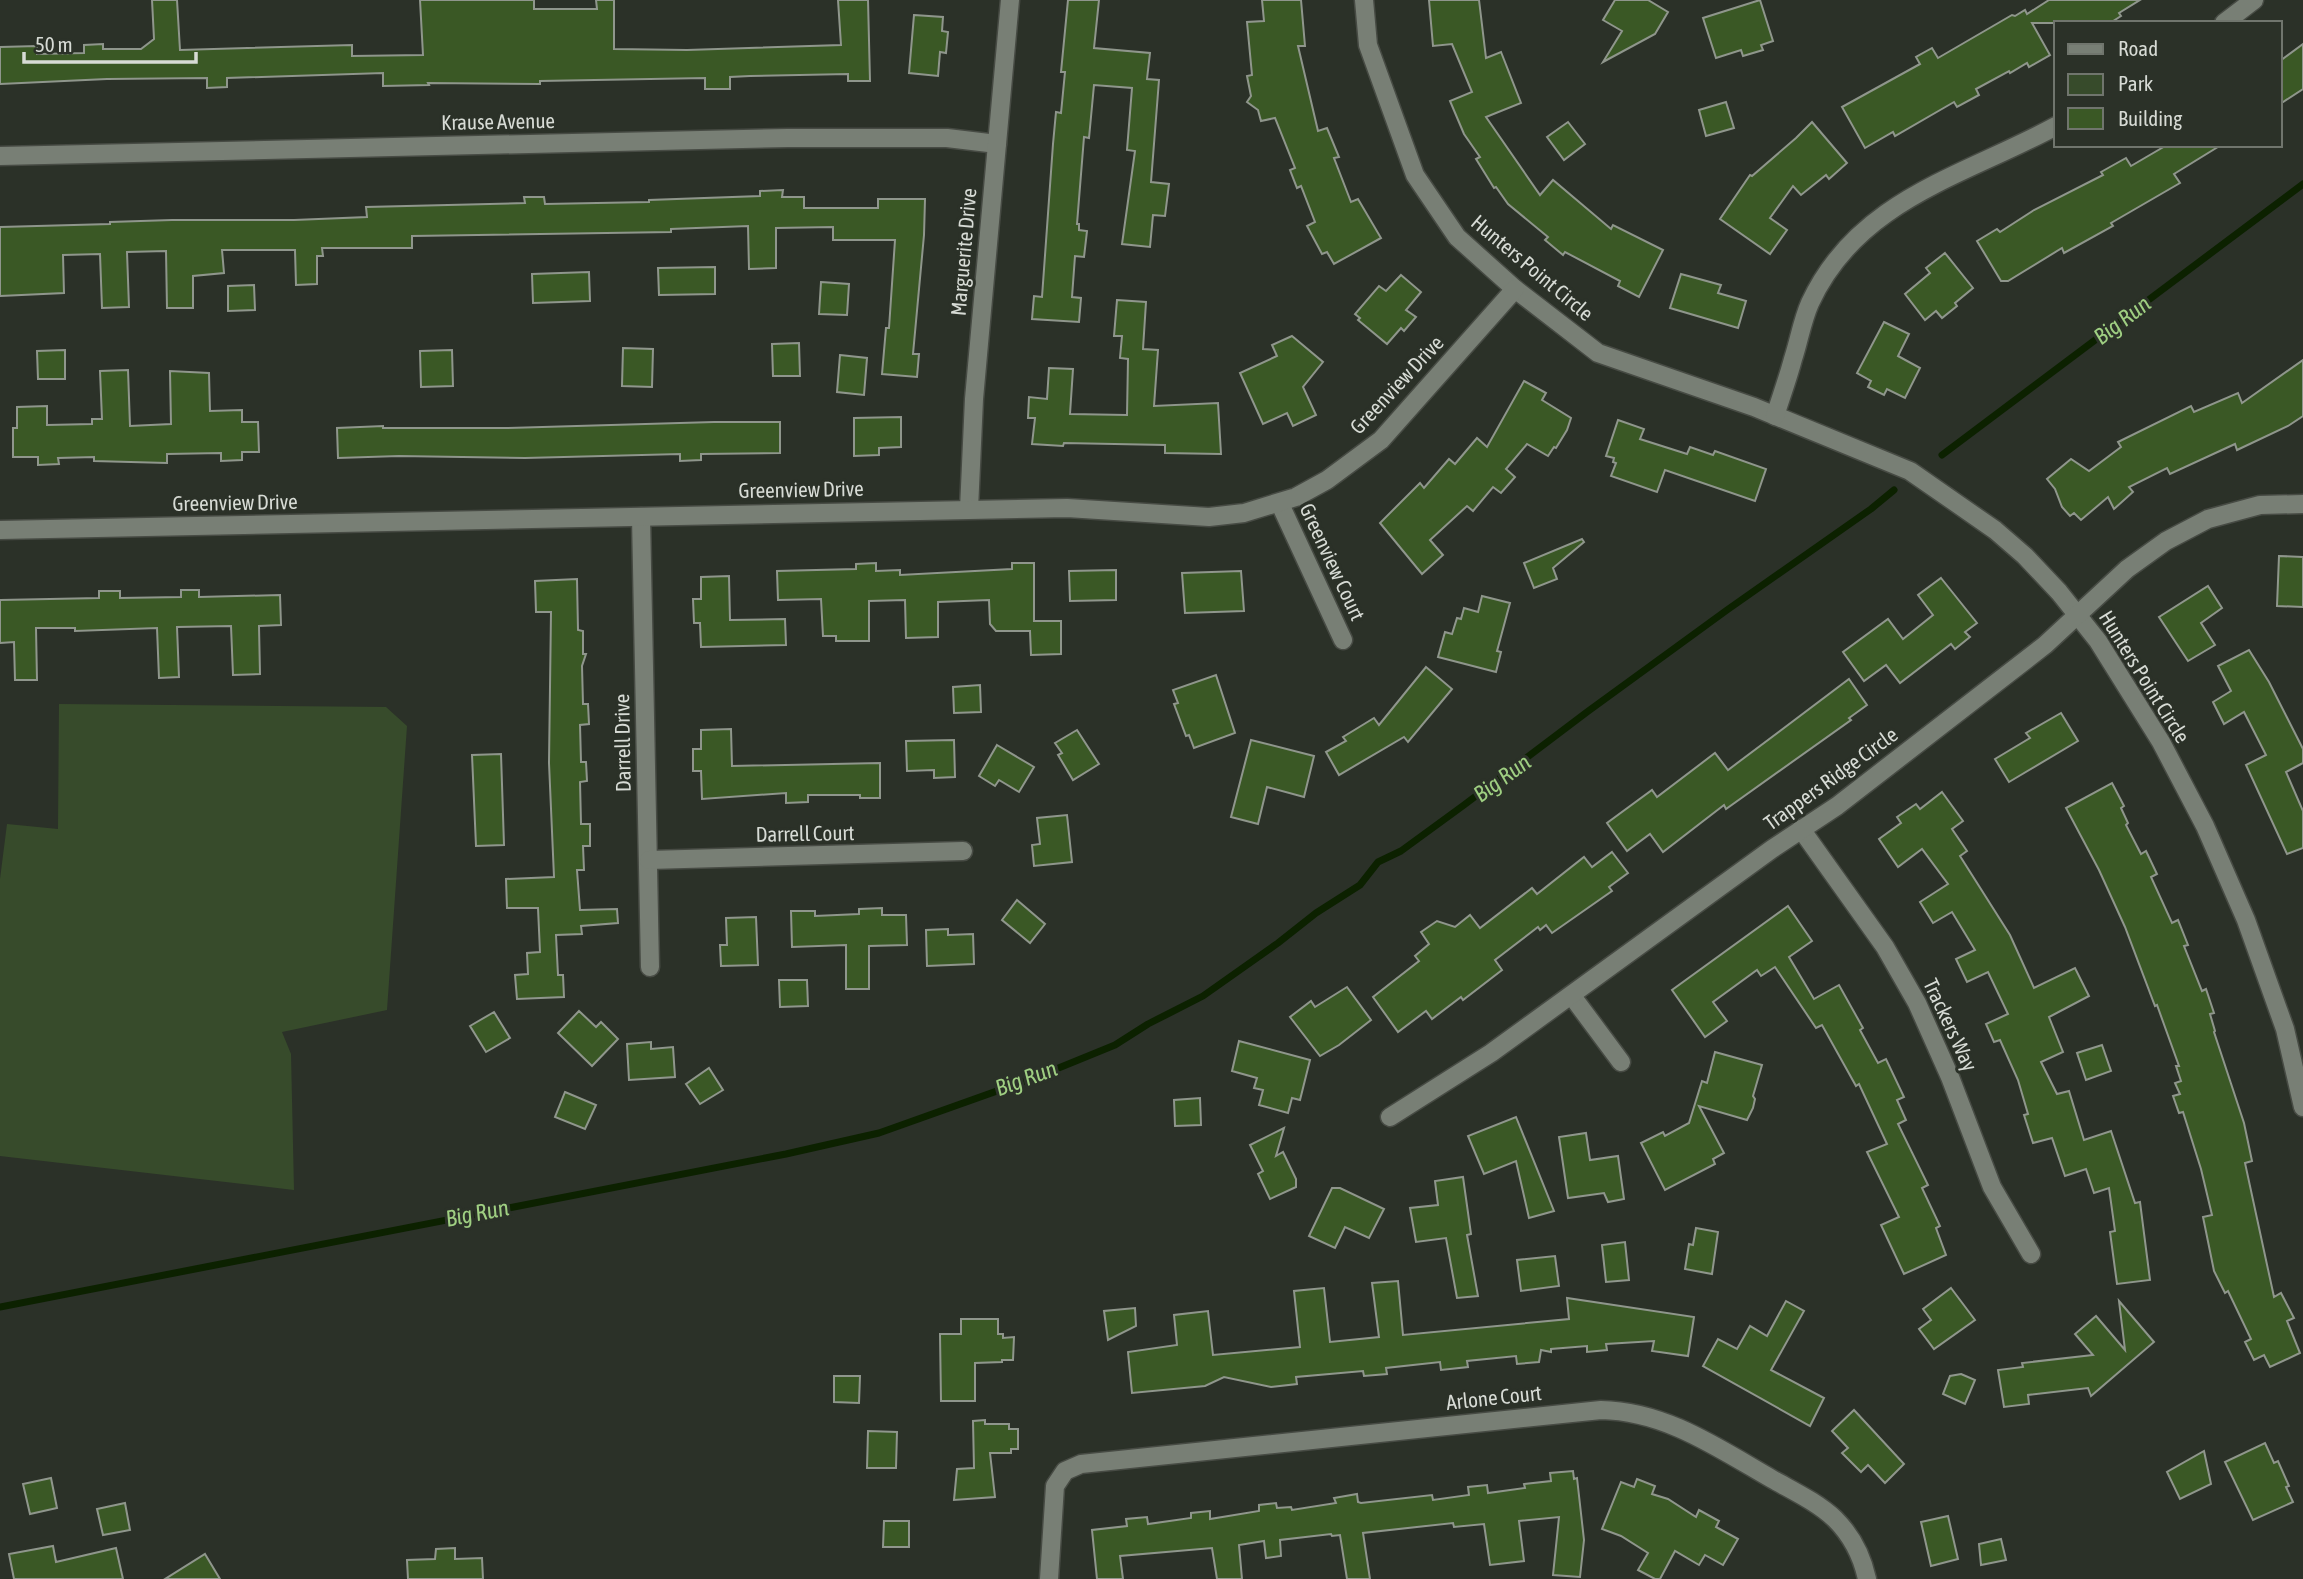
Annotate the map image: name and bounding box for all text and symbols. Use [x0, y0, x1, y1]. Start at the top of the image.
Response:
scale bar [24, 21, 196, 65]
legend [2054, 21, 2282, 147]
text: 50 m [35, 32, 73, 56]
text: Road [2118, 36, 2158, 60]
text: Park [2118, 71, 2153, 95]
text: Building [2118, 106, 2182, 130]
street label: Krause Avenue [441, 108, 555, 134]
street label: Marguerite Drive [945, 187, 981, 317]
street label: Hunters Point Circle [1467, 209, 1598, 325]
water label: Big Run [2089, 290, 2155, 350]
street label: Greenview Drive [1345, 330, 1448, 438]
street label: Greenview Drive [738, 476, 864, 502]
street label: Greenview Drive [172, 489, 298, 515]
street label: Greenview Court [1295, 499, 1370, 624]
street label: Hunters Point Circle [2095, 606, 2195, 747]
street label: Darrell Drive [609, 694, 635, 792]
street label: Trappers Ridge Circle [1759, 722, 1902, 835]
water label: Big Run [1468, 749, 1536, 807]
street label: Darrell Court [755, 820, 855, 846]
street label: Trackers Way [1919, 975, 1983, 1075]
water label: Big Run [992, 1055, 1060, 1101]
water label: Big Run [443, 1194, 511, 1232]
street label: Arlone Court [1445, 1380, 1543, 1414]

